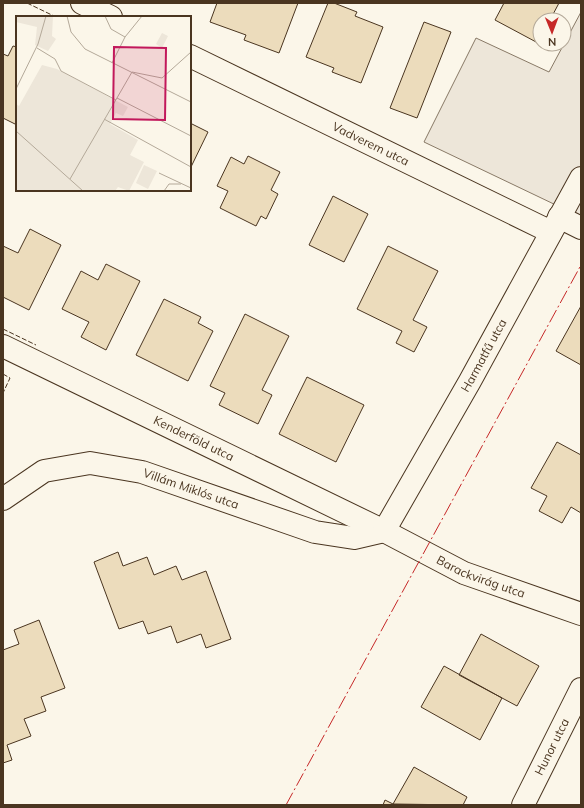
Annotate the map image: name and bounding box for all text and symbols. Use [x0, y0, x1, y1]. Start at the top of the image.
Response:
north arrow [532, 12, 572, 52]
inset map [16, 16, 191, 191]
text: N [548, 35, 556, 49]
street label: Vadverem utca [330, 119, 412, 169]
street label: Harmatfű utca [457, 316, 510, 394]
street label: Kenderföld utca [151, 412, 237, 464]
street label: Villám Miklós utca [141, 465, 241, 512]
street label: Barackvirág utca [434, 552, 527, 601]
street label: Hunor utca [531, 716, 572, 778]

